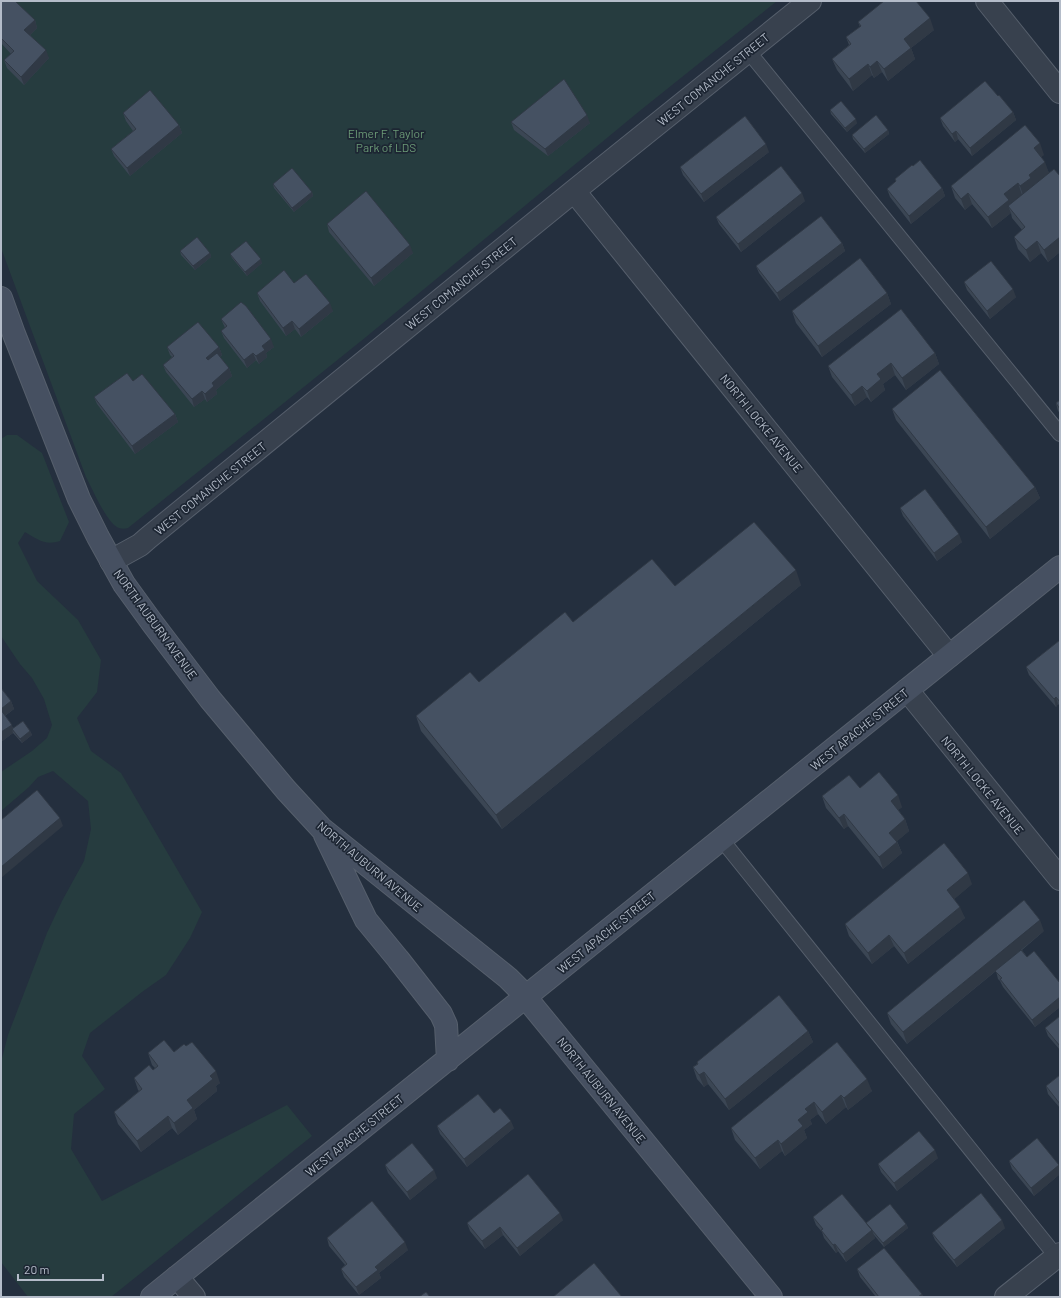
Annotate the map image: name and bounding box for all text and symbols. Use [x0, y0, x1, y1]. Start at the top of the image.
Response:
street label: WEST COMANCHE STREET [654, 30, 772, 128]
park label: Elmer F. Taylor Park of LDS [348, 126, 425, 154]
street label: WEST COMANCHE STREET [402, 234, 520, 332]
street label: NORTH LOCKE AVENUE [718, 371, 806, 475]
street label: WEST COMANCHE STREET [151, 439, 269, 537]
street label: NORTH AUBURN AVENUE [111, 566, 201, 682]
street label: WEST APACHE STREET [807, 685, 911, 773]
street label: NORTH LOCKE AVENUE [939, 733, 1027, 837]
street label: NORTH AUBURN AVENUE [315, 818, 425, 914]
street label: WEST APACHE STREET [554, 888, 658, 976]
street label: NORTH AUBURN AVENUE [555, 1034, 649, 1146]
street label: WEST APACHE STREET [302, 1091, 406, 1179]
scale bar [18, 1256, 103, 1282]
text: 20 m [24, 1262, 50, 1276]

